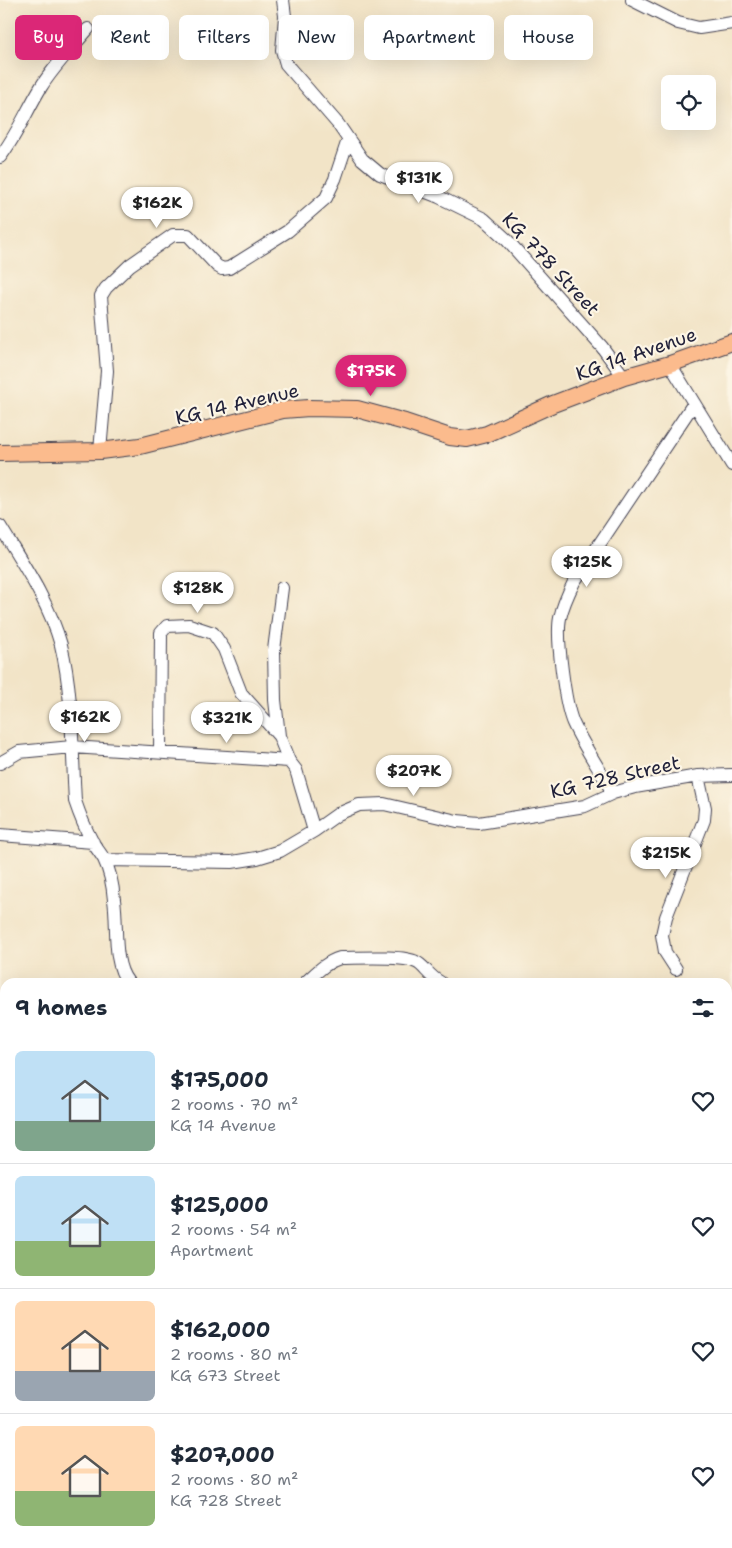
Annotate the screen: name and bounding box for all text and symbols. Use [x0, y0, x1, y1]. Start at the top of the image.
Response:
chip: Buy [15, 15, 82, 60]
chip: Rent [92, 15, 169, 60]
chip: Filters [179, 15, 269, 60]
chip: New [279, 15, 354, 60]
chip: Apartment [364, 15, 494, 60]
chip: House [504, 15, 593, 60]
map controls [661, 75, 716, 130]
button: locate [661, 75, 716, 130]
pin: $131K [384, 162, 454, 204]
text: $131K [396, 167, 442, 188]
pin: $162K [122, 186, 192, 229]
text: $162K [132, 192, 182, 213]
street label: KG 778 Street [497, 207, 605, 321]
street label: KG 14 Avenue [572, 322, 700, 386]
pin: $175K [336, 354, 406, 397]
text: $175K [346, 360, 396, 381]
street label: KG 14 Avenue [173, 378, 301, 430]
pin: $125K [552, 546, 622, 588]
text: $125K [562, 551, 612, 572]
pin: $128K [163, 572, 233, 614]
text: $128K [173, 577, 223, 598]
pin: $162K [50, 700, 120, 743]
pin: $321K [192, 702, 262, 744]
text: $162K [60, 706, 110, 727]
text: $321K [202, 707, 252, 728]
street label: KG 728 Street [548, 750, 682, 804]
pin: $207K [379, 754, 449, 797]
text: $207K [387, 760, 441, 781]
pin: $215K [631, 836, 701, 879]
text: $215K [641, 842, 691, 863]
text: 9 homes [15, 994, 107, 1022]
icon: filters [689, 994, 717, 1022]
text: $175,000 [170, 1066, 269, 1094]
icon: home [55, 1071, 115, 1131]
icon: heart [689, 1087, 717, 1115]
text: 2 rooms · 70 m² [170, 1094, 298, 1115]
text: KG 14 Avenue [170, 1115, 276, 1136]
text: $125,000 [170, 1191, 269, 1219]
icon: home [55, 1196, 115, 1256]
icon: heart [689, 1212, 717, 1240]
text: 2 rooms · 54 m² [170, 1219, 297, 1240]
text: Apartment [170, 1240, 253, 1261]
text: $162,000 [170, 1316, 271, 1344]
icon: home [55, 1321, 115, 1381]
icon: heart [689, 1337, 717, 1365]
text: 2 rooms · 80 m² [170, 1344, 298, 1365]
text: KG 673 Street [170, 1365, 280, 1386]
text: $207,000 [170, 1441, 275, 1469]
icon: home [55, 1446, 115, 1506]
icon: heart [689, 1462, 717, 1490]
text: 2 rooms · 80 m² [170, 1469, 298, 1490]
text: KG 728 Street [170, 1490, 282, 1511]

